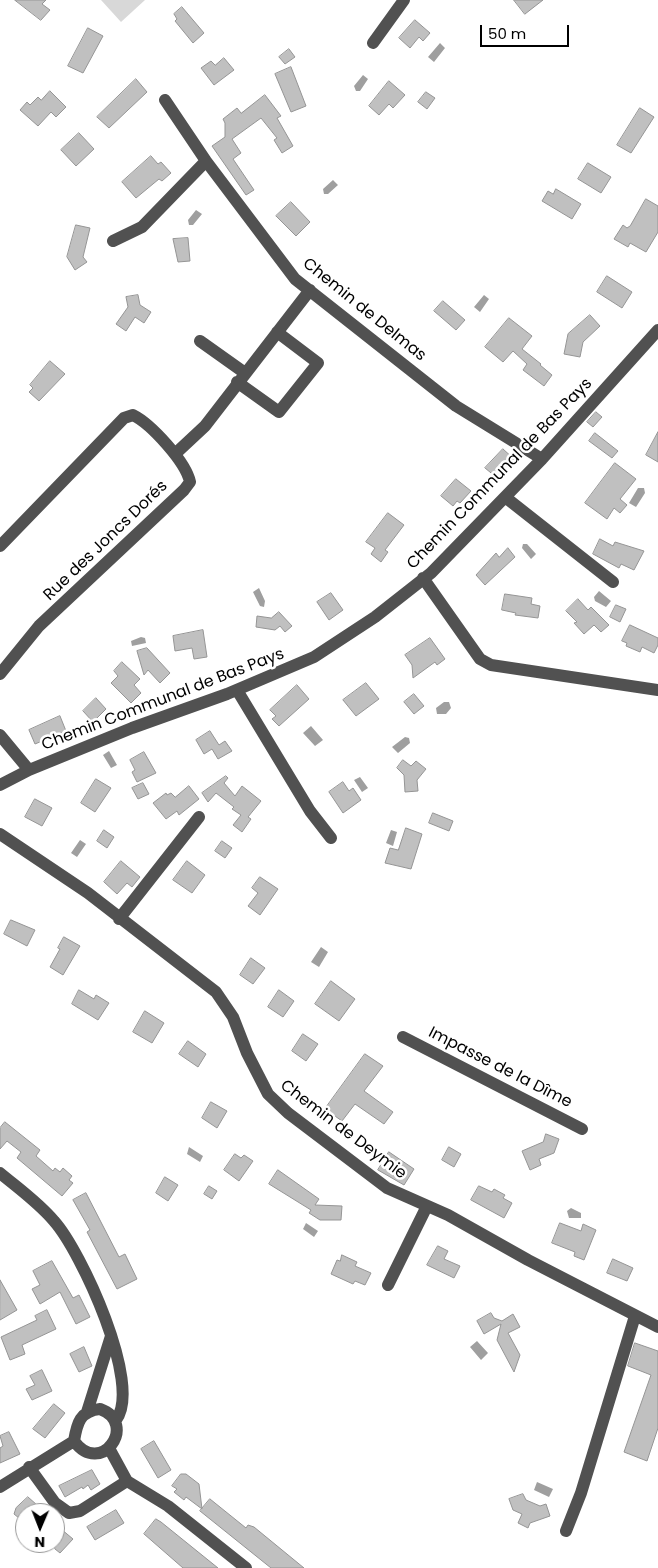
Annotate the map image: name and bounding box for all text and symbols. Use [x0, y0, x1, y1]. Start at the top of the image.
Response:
scale bar [483, 15, 572, 47]
text: 50 m [488, 23, 526, 44]
street label: Chemin de Delmas [298, 254, 430, 366]
street label: Chemin Communal de Bas Pays [403, 374, 597, 574]
street label: Rue des Joncs Dorés [40, 477, 172, 605]
street label: Chemin Communal de Bas Pays [39, 645, 287, 755]
street label: Impasse de la Dîme [425, 1023, 575, 1113]
street label: Chemin de Deymie [276, 1076, 410, 1184]
north arrow [15, 1503, 65, 1553]
text: N [34, 1532, 45, 1552]

